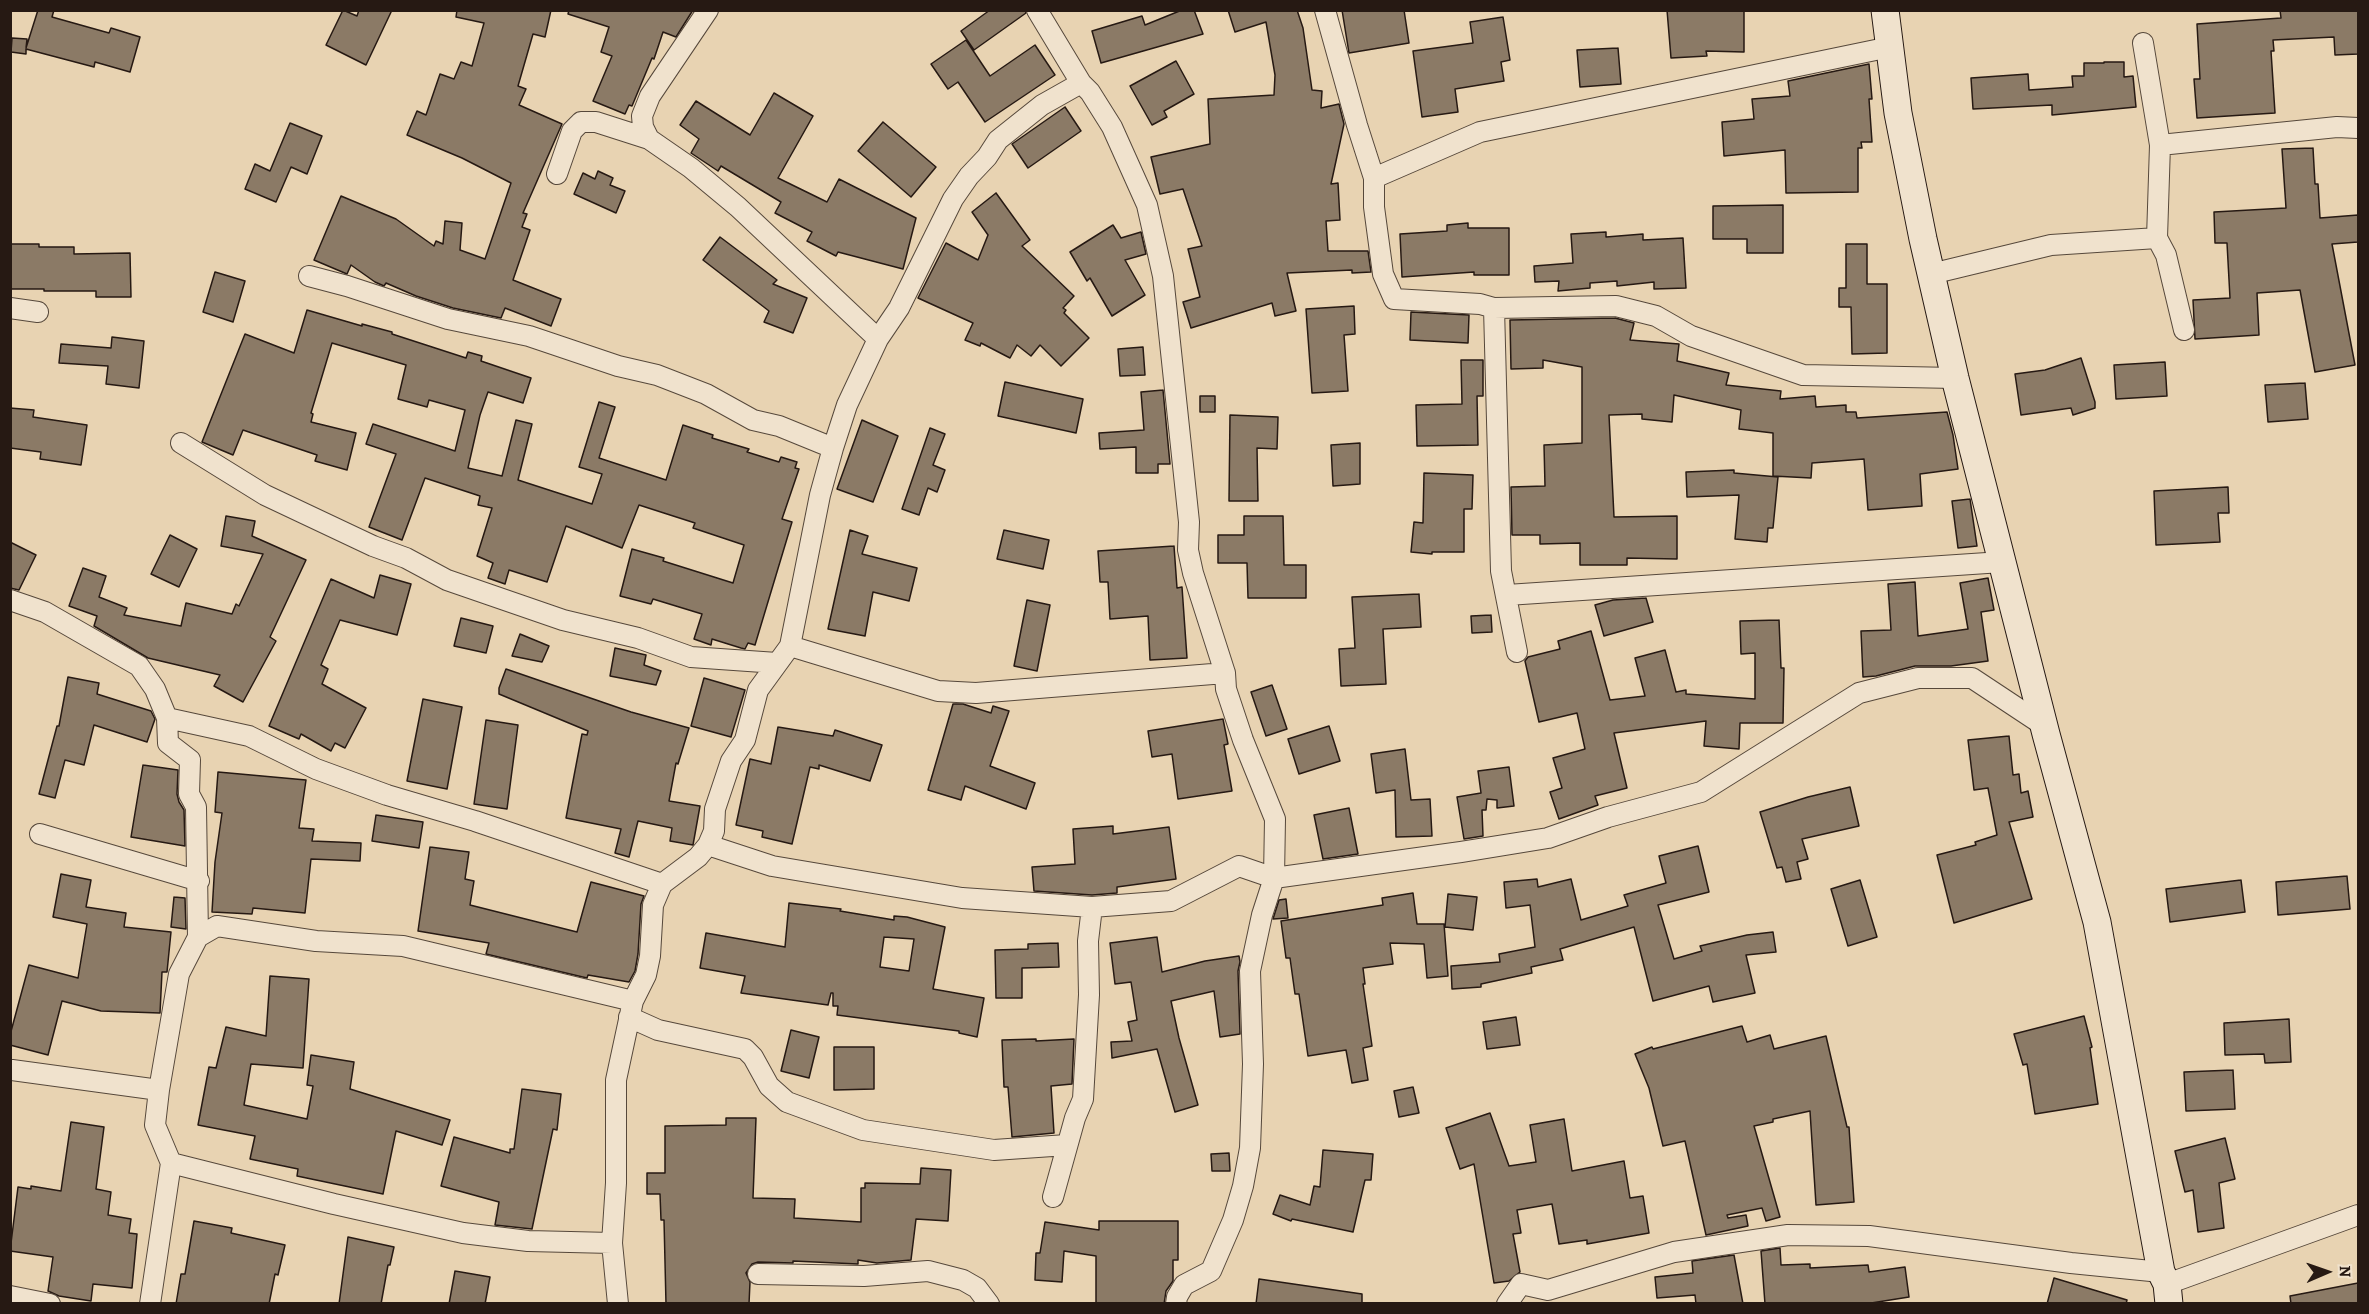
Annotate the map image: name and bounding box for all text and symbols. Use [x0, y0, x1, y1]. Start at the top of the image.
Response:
north arrow [2297, 1242, 2357, 1302]
text: N [2334, 1265, 2356, 1278]

